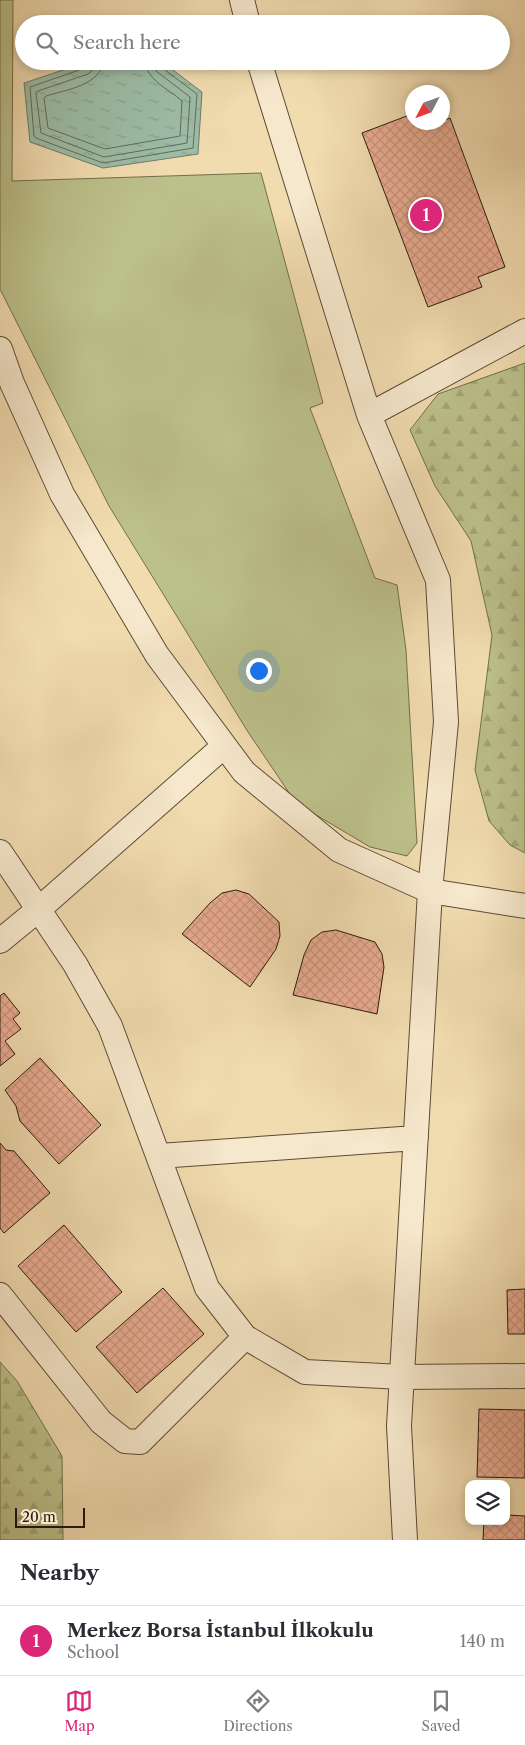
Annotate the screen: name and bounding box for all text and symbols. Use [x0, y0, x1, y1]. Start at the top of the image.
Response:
search box [15, 15, 510, 70]
icon: search [33, 29, 61, 57]
text: Search here [73, 31, 181, 54]
north arrow [405, 85, 450, 130]
pin: 1 [410, 196, 442, 234]
your location [246, 658, 272, 684]
map controls [465, 1480, 510, 1525]
button: layers [465, 1480, 510, 1525]
scale bar [15, 1505, 85, 1528]
text: 20 m [22, 1508, 56, 1526]
text: Nearby [20, 1560, 99, 1585]
text: Merkez Borsa İstanbul İlkokulu [67, 1619, 374, 1642]
text: 1 [32, 1631, 40, 1651]
text: 140 m [460, 1631, 505, 1651]
text: School [67, 1642, 119, 1662]
tab: Map [64, 1687, 95, 1735]
tab: Directions [223, 1687, 293, 1735]
tab: Saved [422, 1687, 460, 1735]

